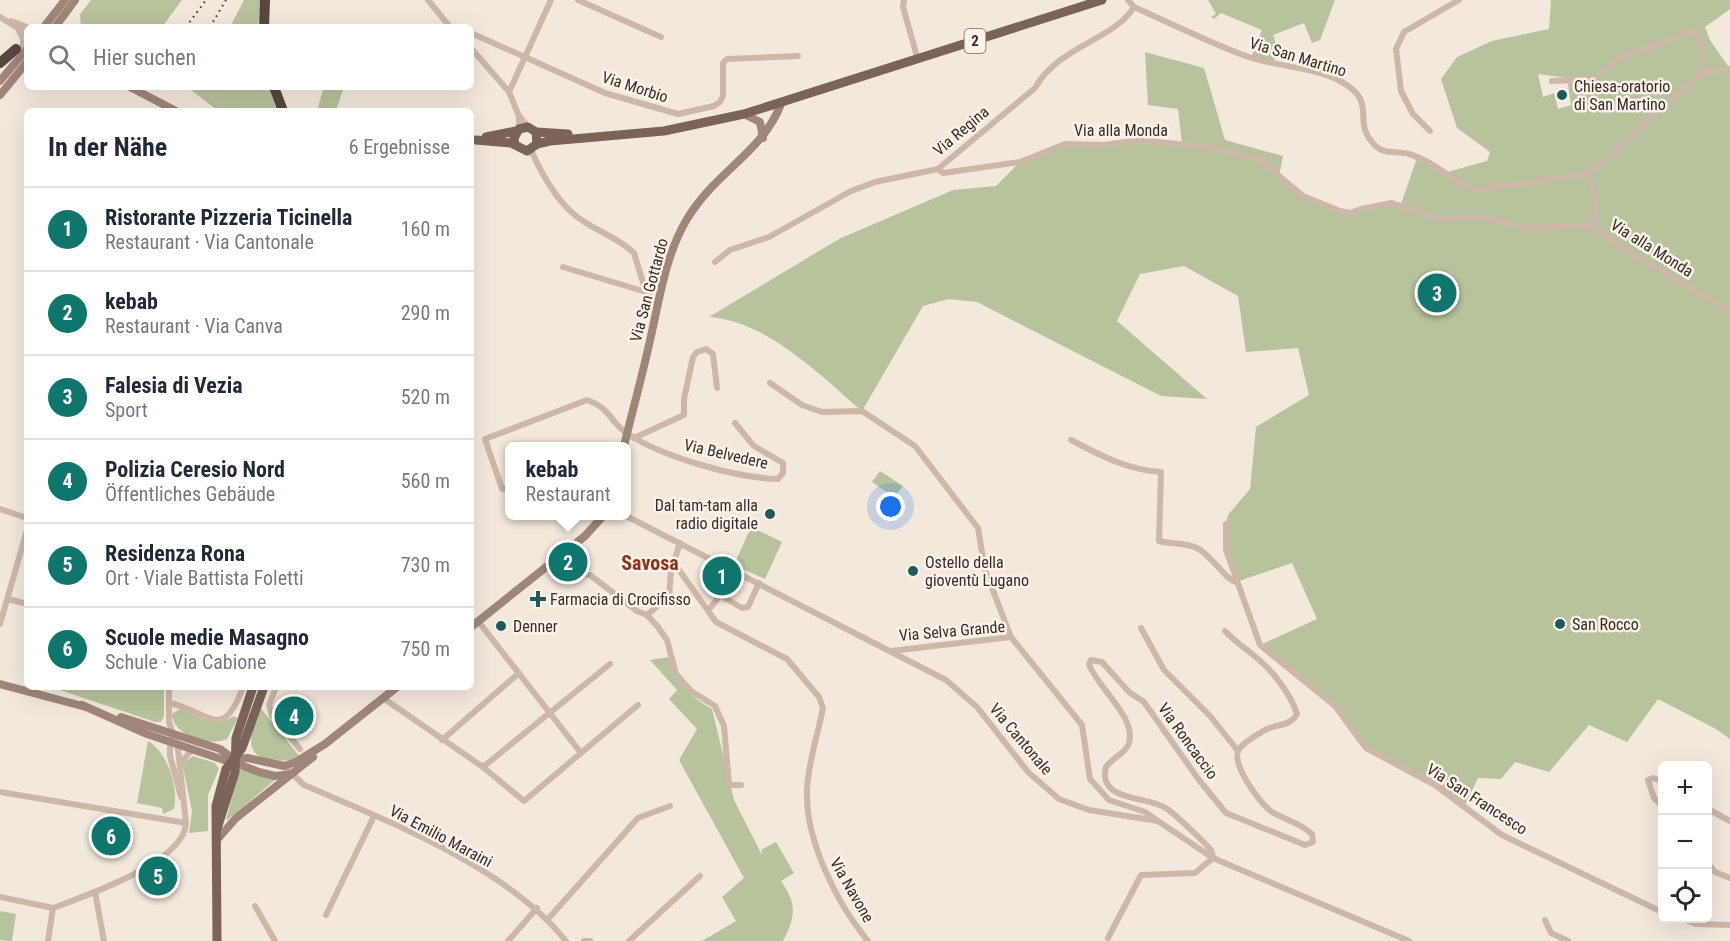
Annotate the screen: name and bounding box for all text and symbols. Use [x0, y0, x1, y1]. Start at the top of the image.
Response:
search box [24, 24, 474, 90]
road number: 2 [964, 29, 986, 53]
street label: Via San Martino [1247, 33, 1349, 81]
icon: search [45, 41, 78, 74]
text: Hier suchen [93, 45, 196, 70]
street label: Via Morbio [599, 67, 671, 107]
place label: Chiesa-oratorio di San Martino [1574, 77, 1670, 114]
marker: Chiesa-oratorio di San Martino [1555, 88, 1569, 102]
street label: Via Regina [929, 102, 993, 160]
street label: Via alla Monda [1074, 121, 1168, 140]
text: In der Nähe [48, 132, 167, 162]
text: 6 Ergebnisse [349, 135, 450, 159]
text: Ristorante Pizzeria Ticinella [105, 205, 352, 230]
street label: Via alla Monda [1607, 215, 1697, 281]
text: 1 [62, 217, 73, 241]
text: 160 m [401, 217, 450, 241]
text: Restaurant · Via Cantonale [105, 230, 314, 254]
street label: Via San Gottardo [626, 236, 672, 344]
pin: 3 [1418, 270, 1456, 316]
text: kebab [105, 289, 158, 314]
text: 2 [62, 301, 73, 325]
text: 290 m [401, 301, 450, 325]
text: Restaurant · Via Canva [105, 314, 283, 338]
text: Falesia di Vezia [105, 373, 243, 398]
text: 3 [62, 385, 73, 409]
text: 520 m [401, 385, 450, 409]
text: Sport [105, 398, 148, 422]
street label: Via Belvedere [682, 435, 770, 473]
popup [505, 442, 631, 520]
text: Polizia Ceresio Nord [105, 457, 285, 482]
text: kebab [525, 457, 578, 482]
text: 4 [62, 469, 73, 493]
text: 560 m [401, 469, 450, 493]
text: Öffentliches Gebäude [105, 482, 275, 506]
text: Restaurant [525, 482, 611, 506]
your location [876, 492, 905, 521]
place label: Dal tam-tam alla radio digitale [655, 496, 758, 533]
marker: Dal tam-tam alla radio digitale [763, 507, 777, 521]
pin: 2 [548, 540, 588, 584]
text: Residenza Rona [105, 541, 245, 566]
district label: Savosa [621, 551, 679, 575]
text: 5 [62, 553, 73, 577]
text: 730 m [401, 553, 450, 577]
place label: Ostello della gioventù Lugano [925, 553, 1029, 590]
pin: 1 [702, 554, 742, 598]
marker: Ostello della gioventù Lugano [906, 564, 920, 578]
text: Ort · Viale Battista Foletti [105, 566, 304, 590]
place label: Farmacia di Crocifisso [550, 590, 691, 609]
marker: Farmacia di Crocifisso [531, 592, 545, 606]
place label: San Rocco [1572, 615, 1639, 634]
place label: Denner [513, 617, 558, 636]
street label: Via Selva Grande [898, 617, 1006, 645]
marker: San Rocco [1553, 617, 1567, 631]
marker: Denner [494, 619, 508, 633]
text: Scuole medie Masagno [105, 625, 309, 650]
text: 6 [62, 637, 73, 661]
text: 750 m [401, 637, 450, 661]
text: Schule · Via Cabione [105, 650, 266, 674]
pin: 4 [274, 694, 314, 738]
street label: Via Cantonale [986, 699, 1056, 779]
street label: Via Roncaccio [1154, 699, 1222, 783]
street label: Via San Francesco [1423, 759, 1531, 839]
map controls [1658, 761, 1712, 923]
button: + [1658, 761, 1712, 815]
street label: Via Emilio Maraini [386, 801, 496, 871]
pin: 6 [92, 814, 130, 858]
button: − [1658, 815, 1712, 869]
pin: 5 [138, 854, 178, 898]
street label: Via Navone [826, 854, 878, 926]
button: locate [1658, 869, 1712, 923]

